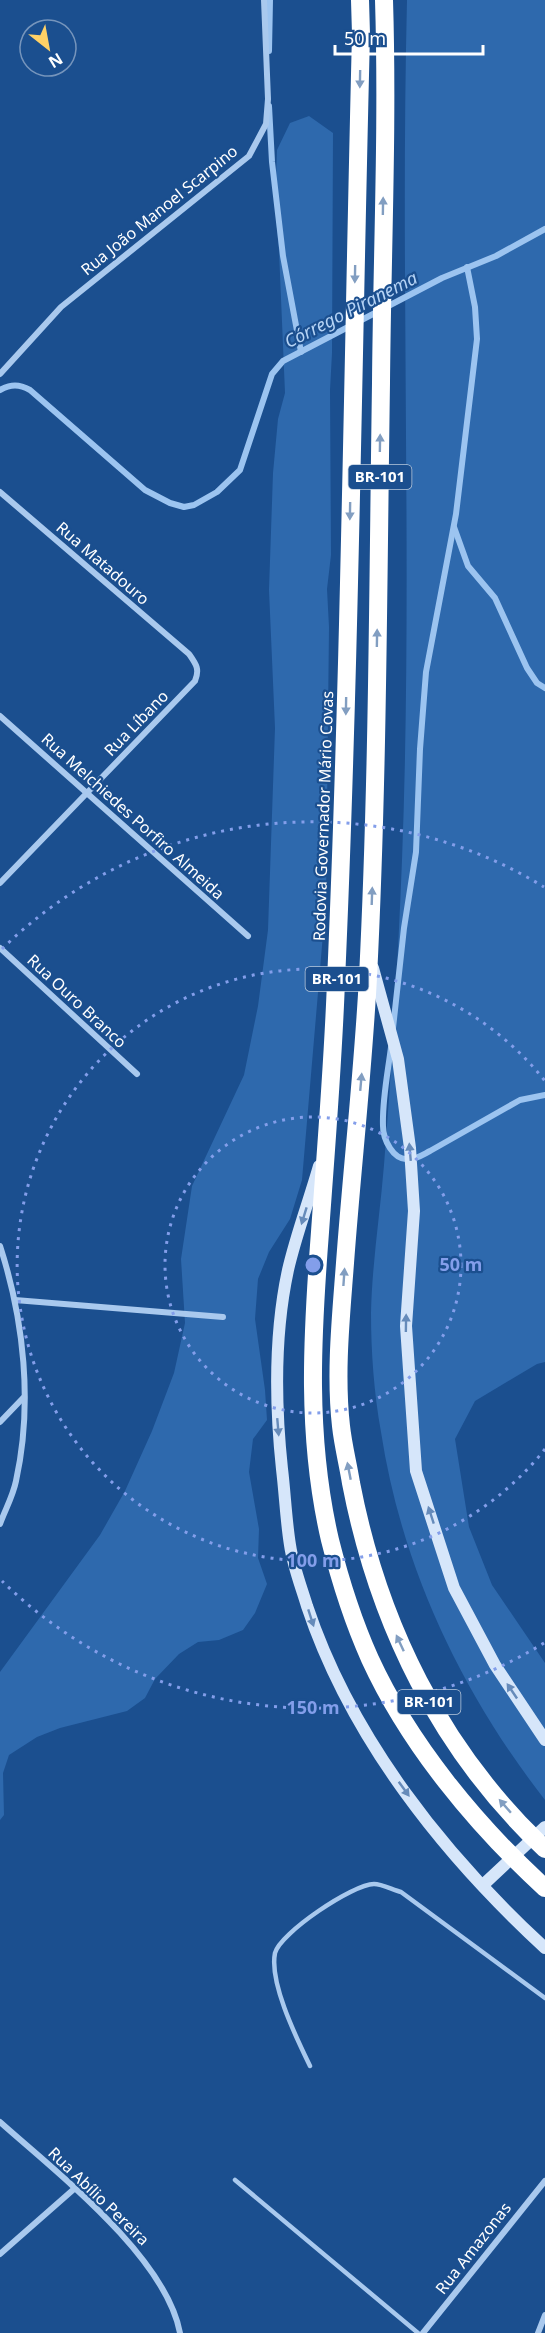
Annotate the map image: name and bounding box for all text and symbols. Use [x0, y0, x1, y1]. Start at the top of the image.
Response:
north arrow [18, 18, 78, 78]
scale bar [335, 18, 484, 56]
text: 50 m [344, 26, 386, 50]
text: N [44, 48, 67, 74]
one-way arrow [355, 70, 365, 89]
street label: Rua João Manoel Scarpino [76, 140, 242, 280]
one-way arrow [378, 197, 388, 216]
water label: Córrego Piranema [280, 265, 421, 353]
one-way arrow [350, 265, 360, 284]
one-way arrow [375, 434, 385, 453]
road number: BR-101 [348, 465, 412, 489]
one-way arrow [345, 502, 355, 521]
street label: Rua Matadouro [52, 516, 154, 610]
one-way arrow [373, 628, 382, 647]
street label: Rua Líbano [99, 685, 173, 761]
street label: Rodovia Governador Mário Covas [308, 690, 338, 942]
one-way arrow [342, 697, 351, 716]
street label: Rua Melchiedes Porfiro Almeida [37, 728, 229, 904]
one-way arrow [367, 886, 376, 905]
street label: Rua Ouro Branco [23, 949, 131, 1053]
road number: BR-101 [306, 967, 368, 991]
one-way arrow [356, 1073, 366, 1092]
one-way arrow [405, 1143, 415, 1162]
one-way arrow [299, 1207, 308, 1225]
text: 50 m [440, 1252, 482, 1276]
centre of rings [303, 1255, 323, 1275]
one-way arrow [339, 1267, 349, 1286]
one-way arrow [402, 1314, 411, 1333]
one-way arrow [274, 1418, 283, 1437]
one-way arrow [344, 1461, 353, 1480]
one-way arrow [425, 1506, 435, 1524]
text: 100 m [286, 1548, 340, 1572]
one-way arrow [307, 1609, 317, 1627]
one-way arrow [395, 1634, 404, 1651]
one-way arrow [506, 1684, 518, 1700]
road number: BR-101 [398, 1690, 460, 1714]
text: 150 m [286, 1695, 340, 1719]
one-way arrow [397, 1781, 409, 1796]
one-way arrow [499, 1799, 512, 1814]
street label: Rua Abílio Pereira [44, 2142, 154, 2250]
street label: Rua Amazonas [430, 2198, 516, 2298]

